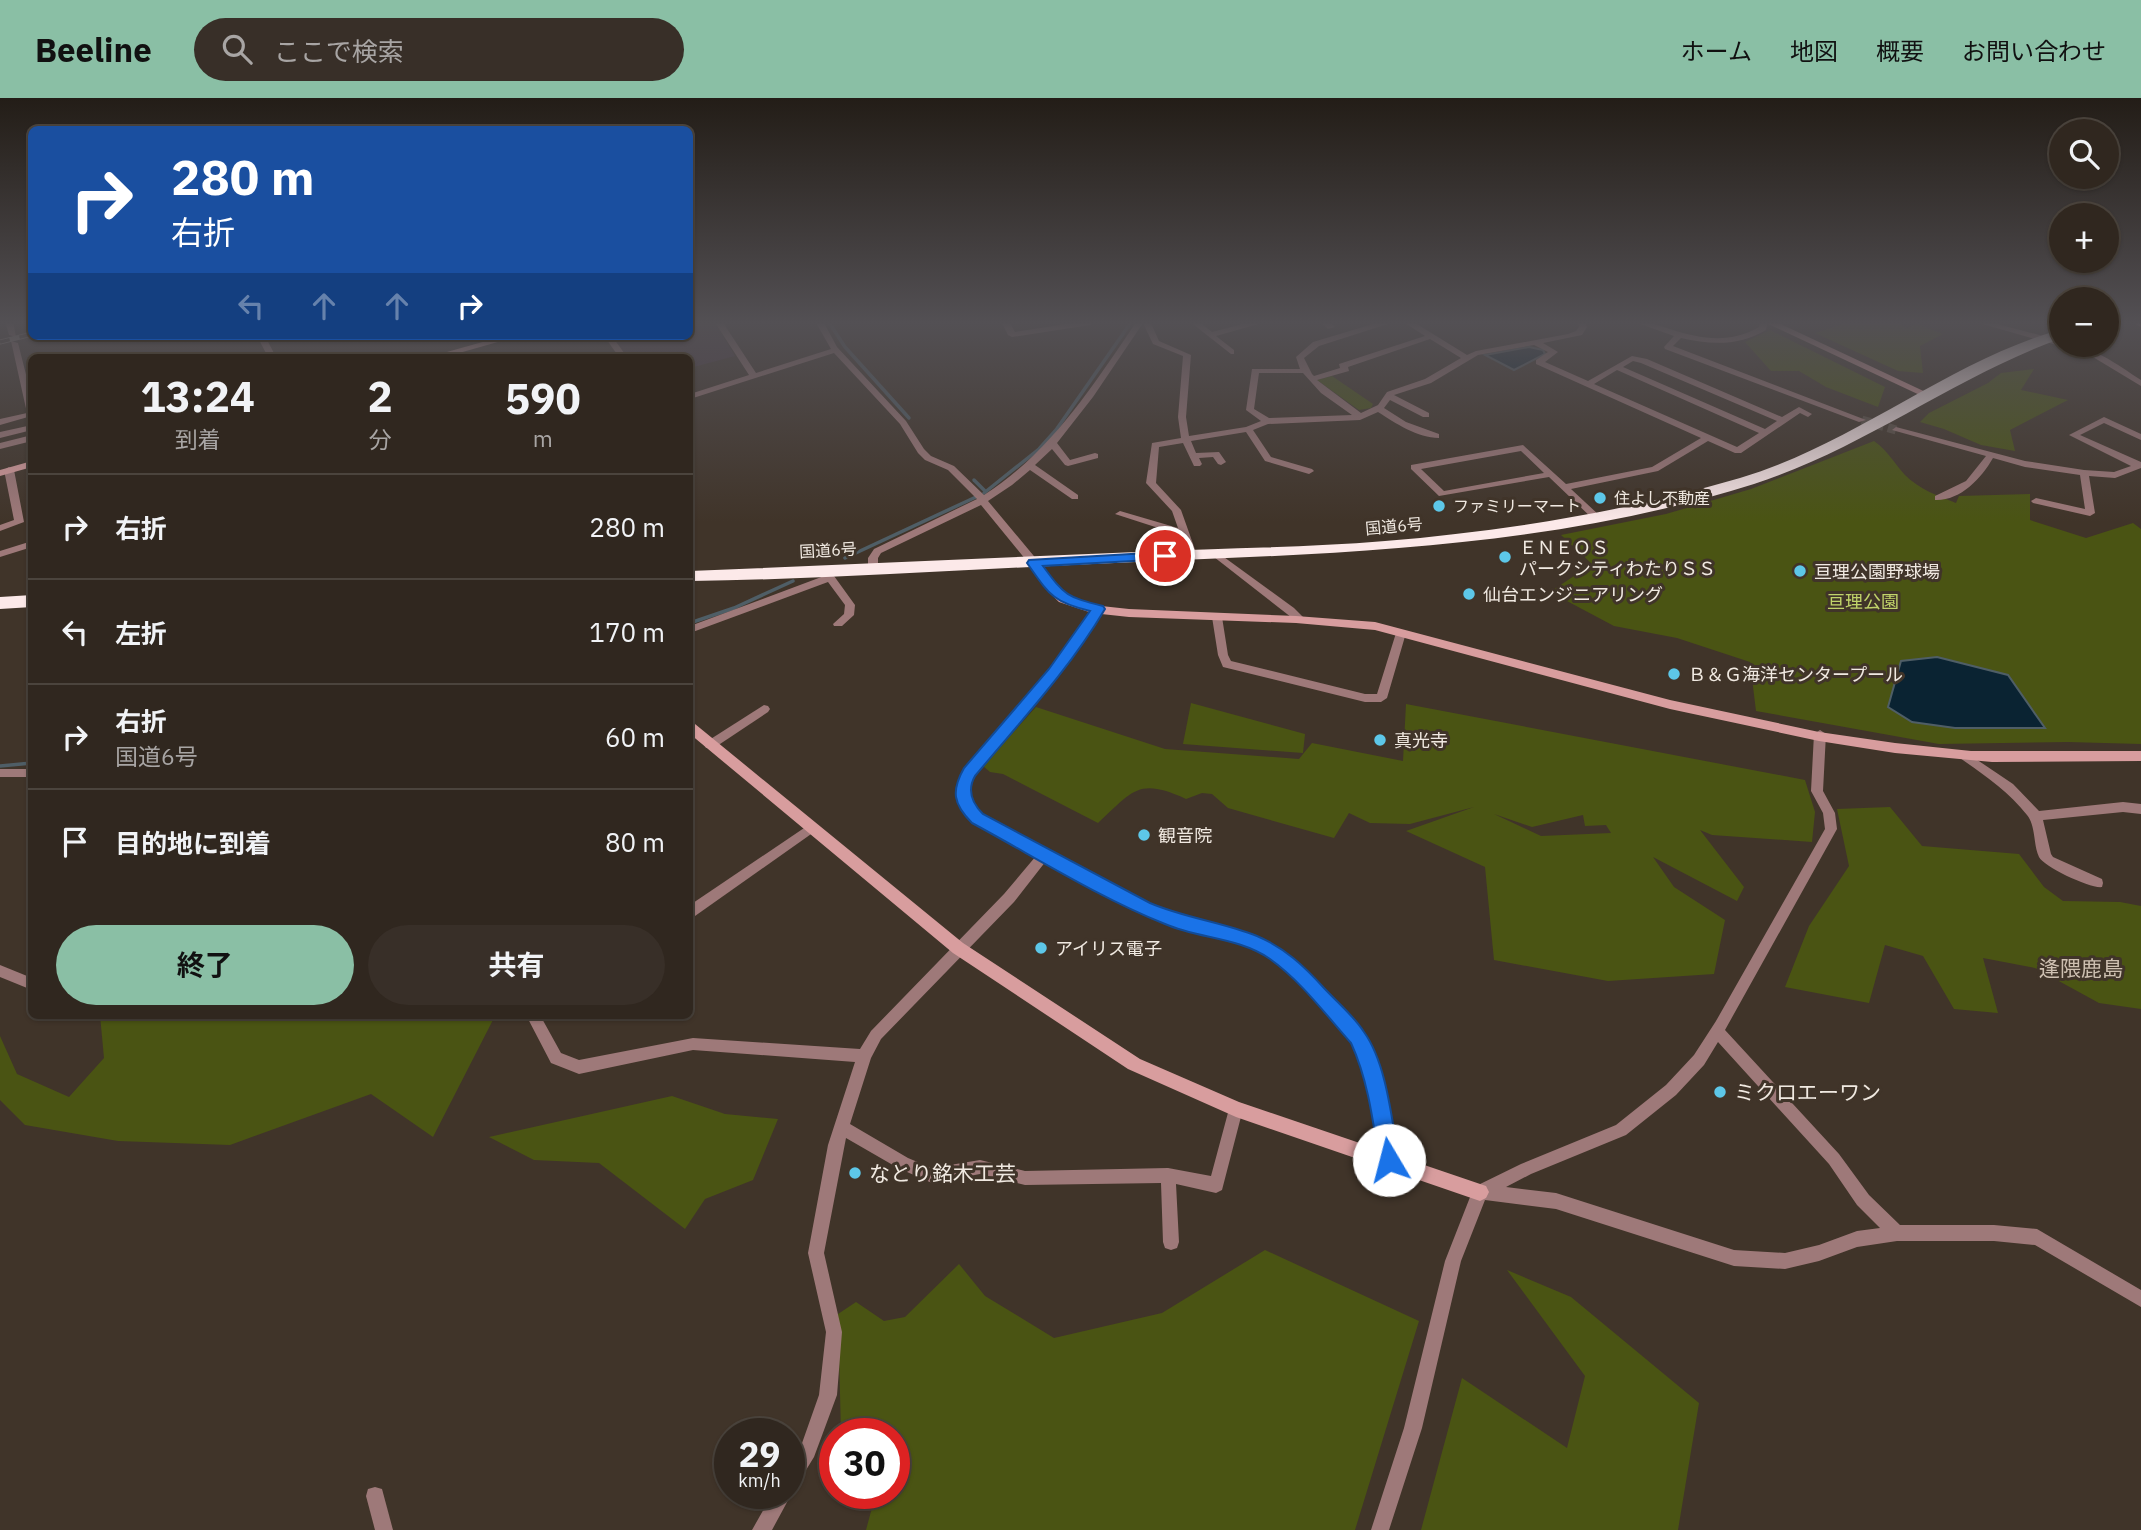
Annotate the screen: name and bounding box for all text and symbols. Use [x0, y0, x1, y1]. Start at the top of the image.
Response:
search box [194, 18, 684, 81]
text: Beeline [35, 28, 152, 71]
icon: search [218, 30, 256, 68]
text: ここで検索 [274, 34, 404, 68]
text: ホーム [1681, 35, 1752, 67]
text: 地図 [1790, 35, 1838, 67]
text: 概要 [1876, 35, 1924, 67]
text: お問い合わせ [1962, 35, 2106, 67]
map controls [2049, 119, 2119, 357]
button: search [2049, 119, 2119, 189]
text: 280 m [171, 145, 315, 208]
icon: right [56, 154, 147, 245]
button: + [2049, 203, 2119, 273]
text: 右折 [171, 211, 235, 253]
icon: left [232, 287, 270, 325]
icon: ahead [305, 287, 343, 325]
icon: ahead [378, 287, 416, 325]
icon: right [451, 287, 489, 325]
button: − [2049, 287, 2119, 357]
text: 13:24 [140, 369, 255, 424]
text: 2 [367, 369, 393, 424]
text: 590 [505, 371, 581, 426]
text: m [533, 423, 553, 453]
text: 到着 [175, 424, 221, 454]
text: 分 [369, 424, 392, 454]
place label: 住よし不動産 [1614, 488, 1710, 508]
marker: 住よし不動産 [1592, 490, 1608, 506]
place label: ファミリーマート [1453, 496, 1581, 516]
marker: ファミリーマート [1431, 498, 1447, 514]
icon: right [56, 508, 94, 546]
text: 280 m [589, 510, 665, 544]
text: 右折 [115, 511, 167, 545]
street label: 国道6号 [1364, 514, 1424, 538]
pin [1135, 526, 1195, 586]
place label: ＥＮＥＯＳ パークシティわたりＳＳ [1519, 536, 1716, 580]
icon: arrive [1146, 537, 1184, 575]
street label: 国道6号 [799, 539, 857, 561]
marker: ＥＮＥＯＳ パークシティわたりＳＳ [1497, 549, 1513, 565]
place label: 亘理公園野球場 [1814, 560, 1940, 583]
marker: 亘理公園野球場 [1792, 563, 1808, 579]
place label: 仙台エンジニアリング [1483, 583, 1663, 606]
marker: 仙台エンジニアリング [1461, 586, 1477, 602]
park label: 亘理公園 [1827, 590, 1899, 613]
icon: left [56, 613, 94, 651]
text: 170 m [589, 615, 665, 649]
text: 左折 [115, 616, 167, 650]
place label: Ｂ＆Ｇ海洋センタープール [1688, 663, 1903, 686]
marker: Ｂ＆Ｇ海洋センタープール [1666, 666, 1682, 682]
text: 右折 [115, 704, 167, 738]
icon: right [56, 718, 94, 756]
text: 60 m [605, 720, 665, 754]
place label: 真光寺 [1394, 729, 1448, 752]
marker: 真光寺 [1372, 732, 1388, 748]
text: 国道6号 [115, 741, 198, 771]
icon: arrive [56, 823, 94, 861]
place label: 観音院 [1158, 824, 1212, 847]
text: 80 m [605, 825, 665, 859]
text: 目的地に到着 [115, 826, 271, 860]
marker: 観音院 [1136, 827, 1152, 843]
button: 終了 [56, 925, 354, 1005]
button: 共有 [368, 925, 665, 1005]
place label: アイリス電子 [1055, 937, 1162, 960]
marker: アイリス電子 [1033, 940, 1049, 956]
district label: 逢隈鹿島 [2039, 954, 2123, 982]
place label: ミクロエーワン [1734, 1078, 1881, 1106]
marker: ミクロエーワン [1712, 1084, 1728, 1100]
position arrow [1352, 1123, 1426, 1197]
place label: なとり銘木工芸 [869, 1159, 1016, 1187]
marker: なとり銘木工芸 [847, 1165, 863, 1181]
speed limit sign: 30 [819, 1418, 910, 1509]
text: 29 [738, 1431, 781, 1477]
text: km/h [738, 1469, 781, 1492]

